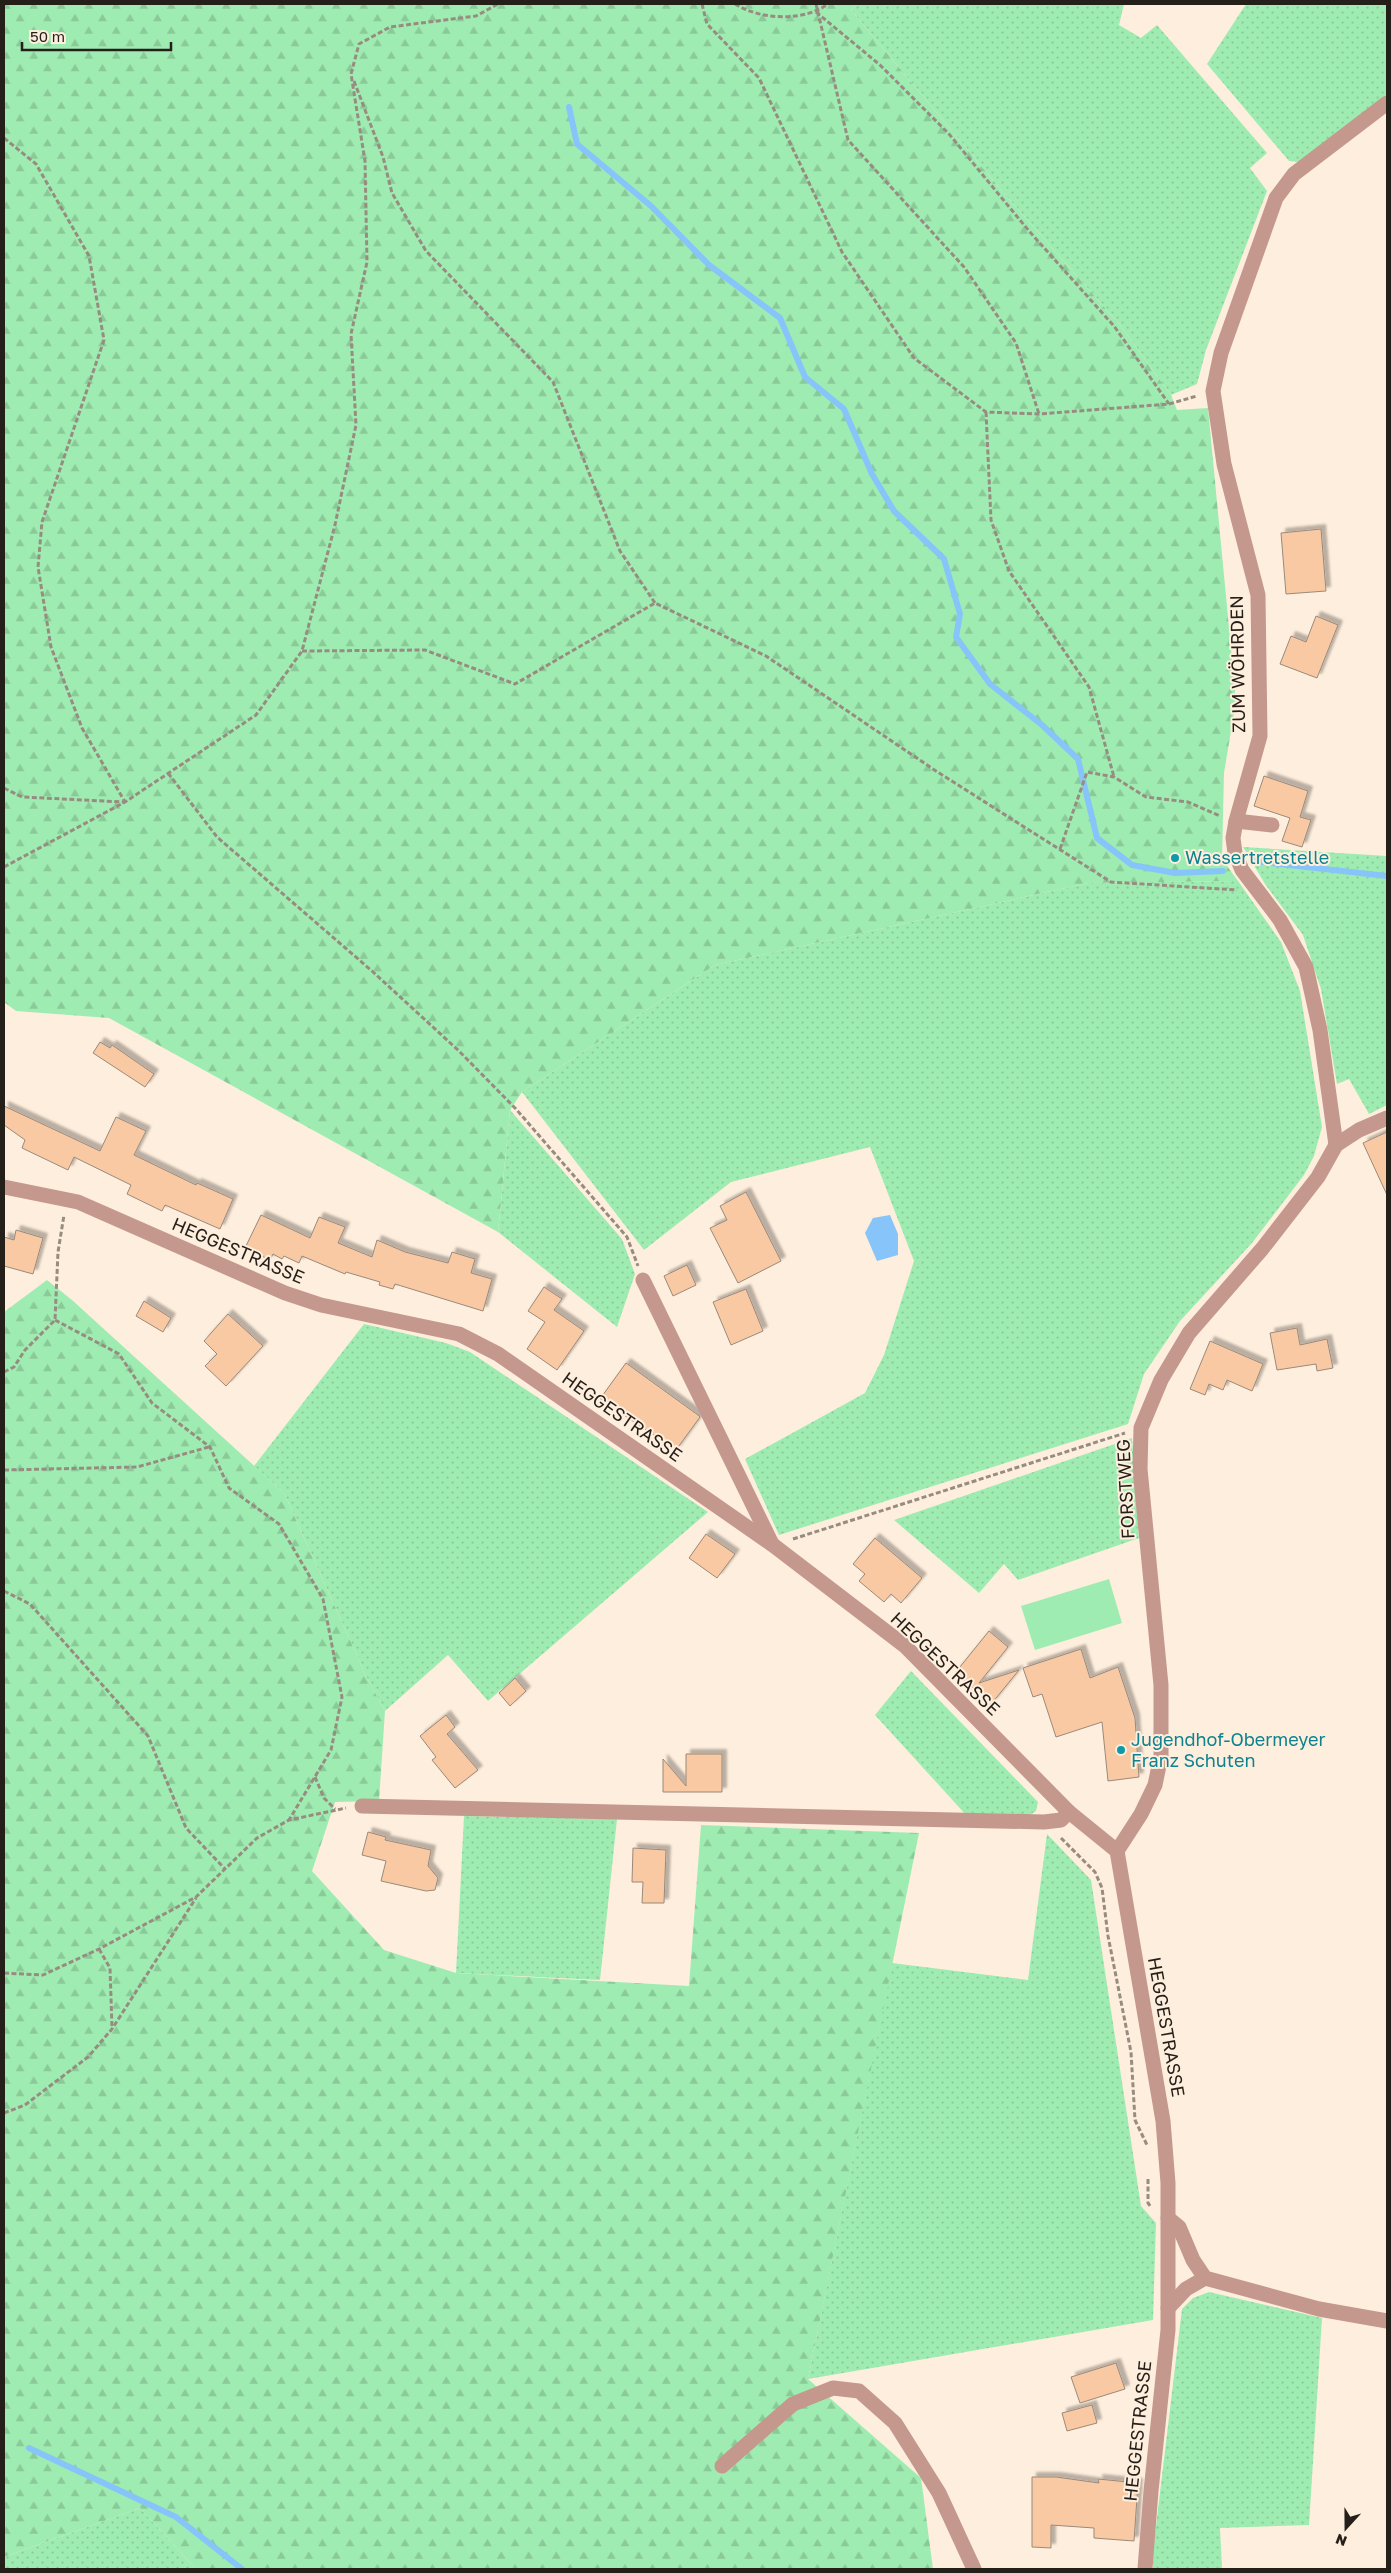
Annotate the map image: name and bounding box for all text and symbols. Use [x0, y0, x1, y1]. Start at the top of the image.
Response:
scale bar [22, 20, 171, 52]
text: 50 m [30, 27, 65, 45]
street label: ZUM WÖHRDEN [1225, 595, 1249, 733]
place label: Wassertretstelle [1185, 846, 1329, 868]
marker: Wassertretstelle [1169, 852, 1181, 864]
street label: HEGGESTRASSE [169, 1212, 308, 1288]
street label: HEGGESTRASSE [558, 1367, 687, 1466]
street label: FORSTWEG [1111, 1438, 1139, 1540]
street label: HEGGESTRASSE [886, 1607, 1005, 1720]
place label: Jugendhof-Obermeyer Franz Schuten [1131, 1728, 1326, 1771]
marker: Jugendhof-Obermeyer Franz Schuten [1115, 1744, 1127, 1756]
street label: HEGGESTRASSE [1144, 1955, 1190, 2098]
street label: HEGGESTRASSE [1119, 2359, 1155, 2502]
north arrow [1321, 2503, 1371, 2553]
text: N [1333, 2531, 1349, 2550]

